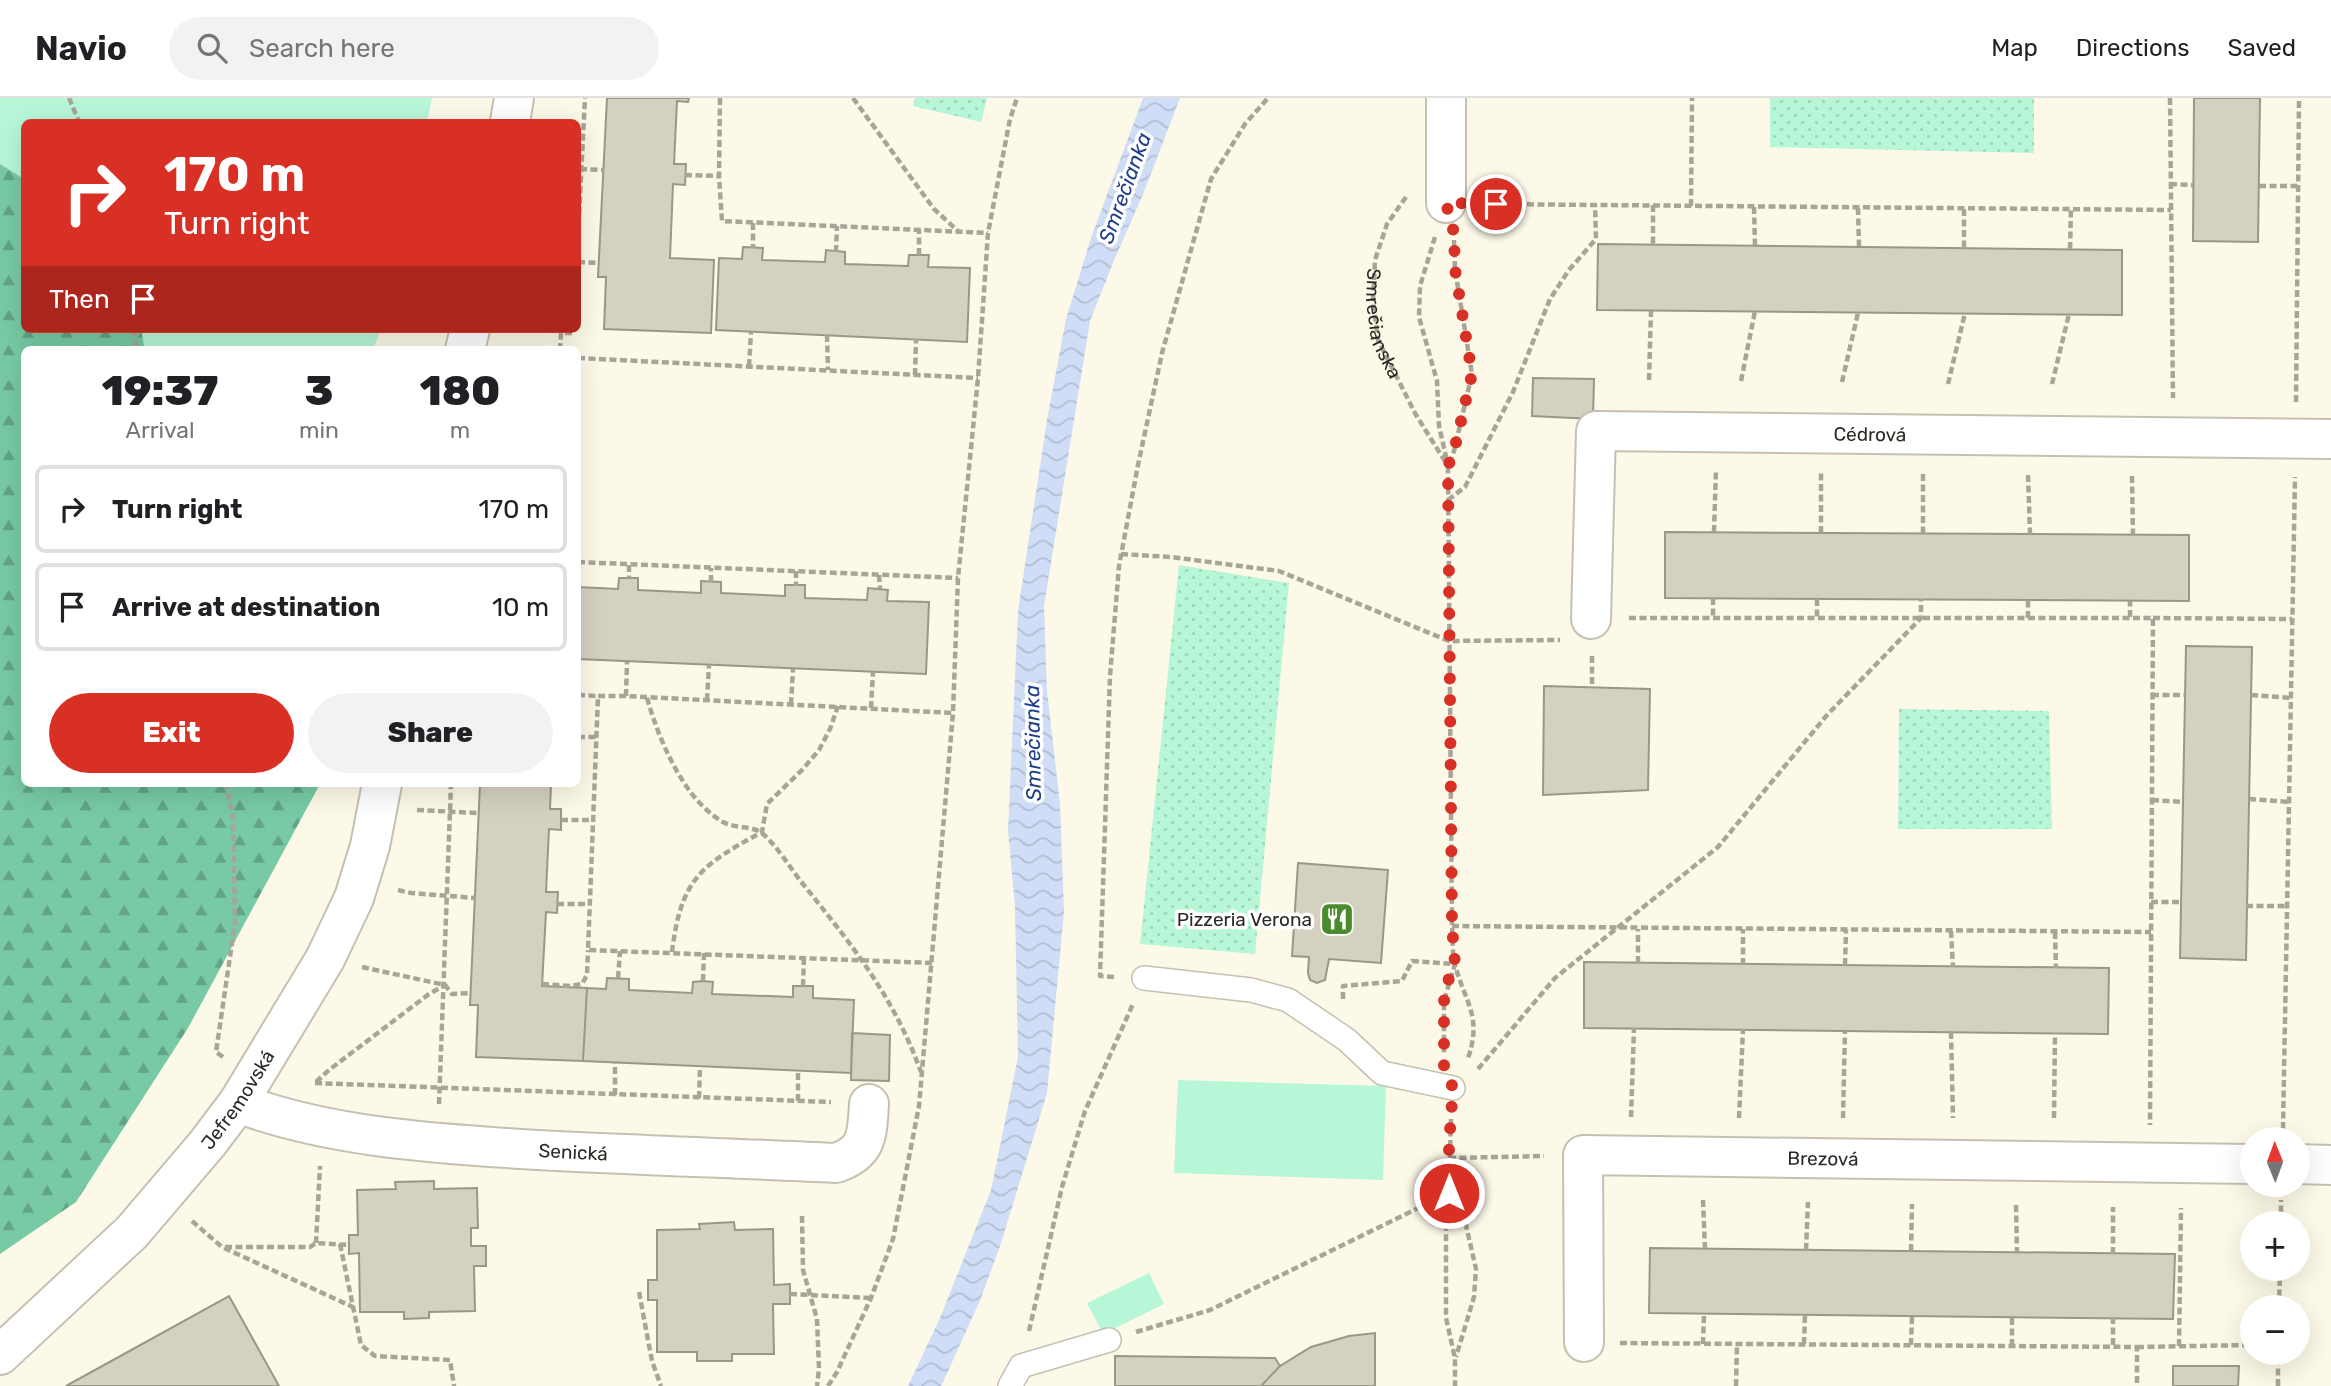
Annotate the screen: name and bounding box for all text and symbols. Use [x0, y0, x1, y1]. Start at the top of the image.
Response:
search box [169, 17, 659, 80]
text: Navio [35, 29, 127, 68]
icon: search [193, 29, 231, 67]
text: Search here [249, 33, 395, 64]
text: Map [1991, 34, 2038, 62]
text: Directions [2076, 34, 2189, 62]
text: Saved [2227, 34, 2296, 62]
water label: Smrečianka [1093, 129, 1156, 247]
text: 170 m [164, 145, 305, 203]
icon: right [49, 147, 140, 238]
pin [1466, 174, 1526, 234]
icon: arrive [1477, 185, 1515, 223]
text: Turn right [164, 204, 309, 242]
street label: Smrečianska [1361, 268, 1407, 382]
icon: arrive [124, 280, 162, 318]
text: Then [49, 284, 110, 315]
text: 19:37 [102, 366, 218, 416]
text: 3 [305, 366, 333, 416]
text: 180 [420, 366, 500, 416]
text: Arrival [126, 416, 195, 444]
text: min [299, 416, 339, 444]
text: m [450, 416, 470, 444]
street label: Cédrová [1833, 423, 1906, 446]
icon: right [53, 490, 91, 528]
text: Turn right [112, 494, 242, 525]
text: 170 m [479, 494, 549, 525]
icon: arrive [53, 588, 91, 626]
text: Arrive at destination [112, 592, 380, 623]
text: 10 m [492, 592, 549, 623]
water label: Smrečianka [1019, 685, 1046, 801]
button: Exit [49, 693, 294, 773]
button: Share [308, 693, 553, 773]
restaurant icon: Pizzeria Verona [1318, 900, 1356, 938]
place label: Pizzeria Verona [1177, 908, 1312, 931]
street label: Jefremovská [196, 1046, 279, 1154]
north arrow [2240, 1127, 2310, 1197]
map controls [2240, 1127, 2310, 1365]
street label: Senická [538, 1139, 608, 1165]
street label: Brezová [1787, 1147, 1859, 1171]
position arrow [1412, 1156, 1486, 1230]
button: + [2240, 1211, 2310, 1281]
button: − [2240, 1295, 2310, 1365]

